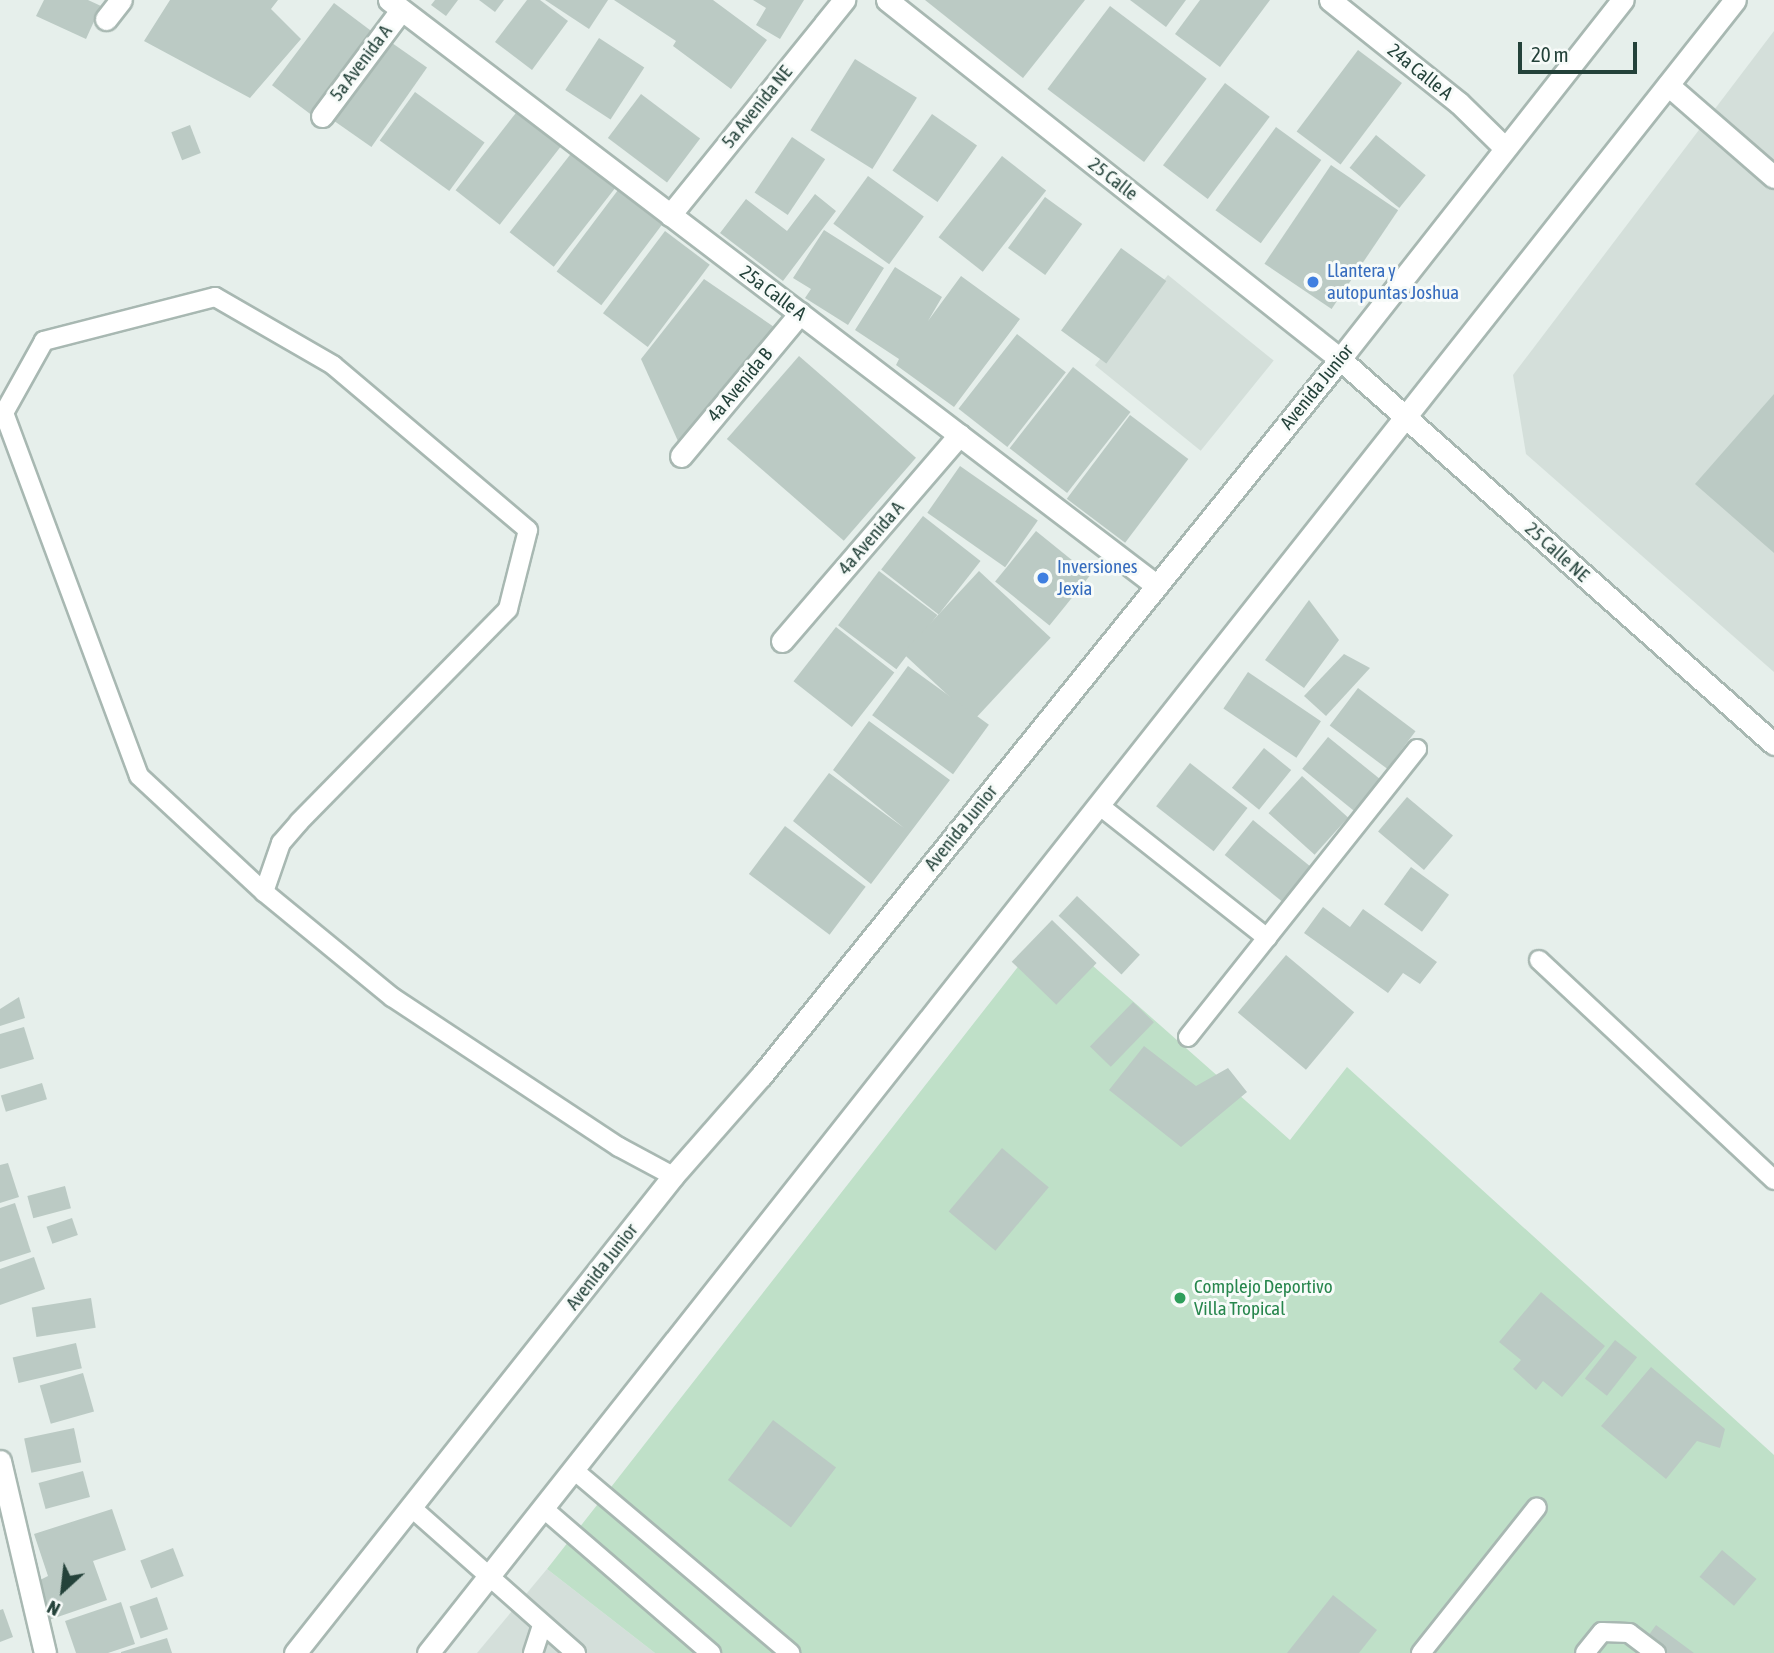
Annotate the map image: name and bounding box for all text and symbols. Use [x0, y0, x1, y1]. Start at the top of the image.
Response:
street label: 5a Avenida A [325, 20, 397, 106]
scale bar [1522, 28, 1641, 72]
street label: 24a Calle A [1383, 39, 1457, 105]
text: 20 m [1531, 42, 1569, 66]
street label: 5a Avenida NE [717, 61, 797, 153]
street label: 25 Calle [1084, 153, 1142, 205]
place label: Llantera y autopuntas Joshua [1327, 260, 1459, 304]
street label: 25a Calle A [735, 261, 811, 325]
marker: Llantera y autopuntas Joshua [1305, 274, 1321, 290]
street label: Avenida Junior [1276, 340, 1358, 434]
street label: 4a Avenida B [703, 344, 777, 426]
street label: 4a Avenida A [833, 497, 909, 579]
street label: 25 Calle NE [1520, 517, 1594, 587]
place label: Inversiones Jexia [1057, 556, 1137, 600]
marker: Inversiones Jexia [1035, 570, 1051, 586]
street label: Avenida Junior [920, 781, 1002, 875]
street label: Avenida Junior [561, 1219, 643, 1315]
place label: Complejo Deportivo Villa Tropical [1194, 1276, 1333, 1320]
marker: Complejo Deportivo Villa Tropical [1172, 1290, 1188, 1306]
north arrow [28, 1555, 98, 1625]
text: N [43, 1596, 63, 1621]

